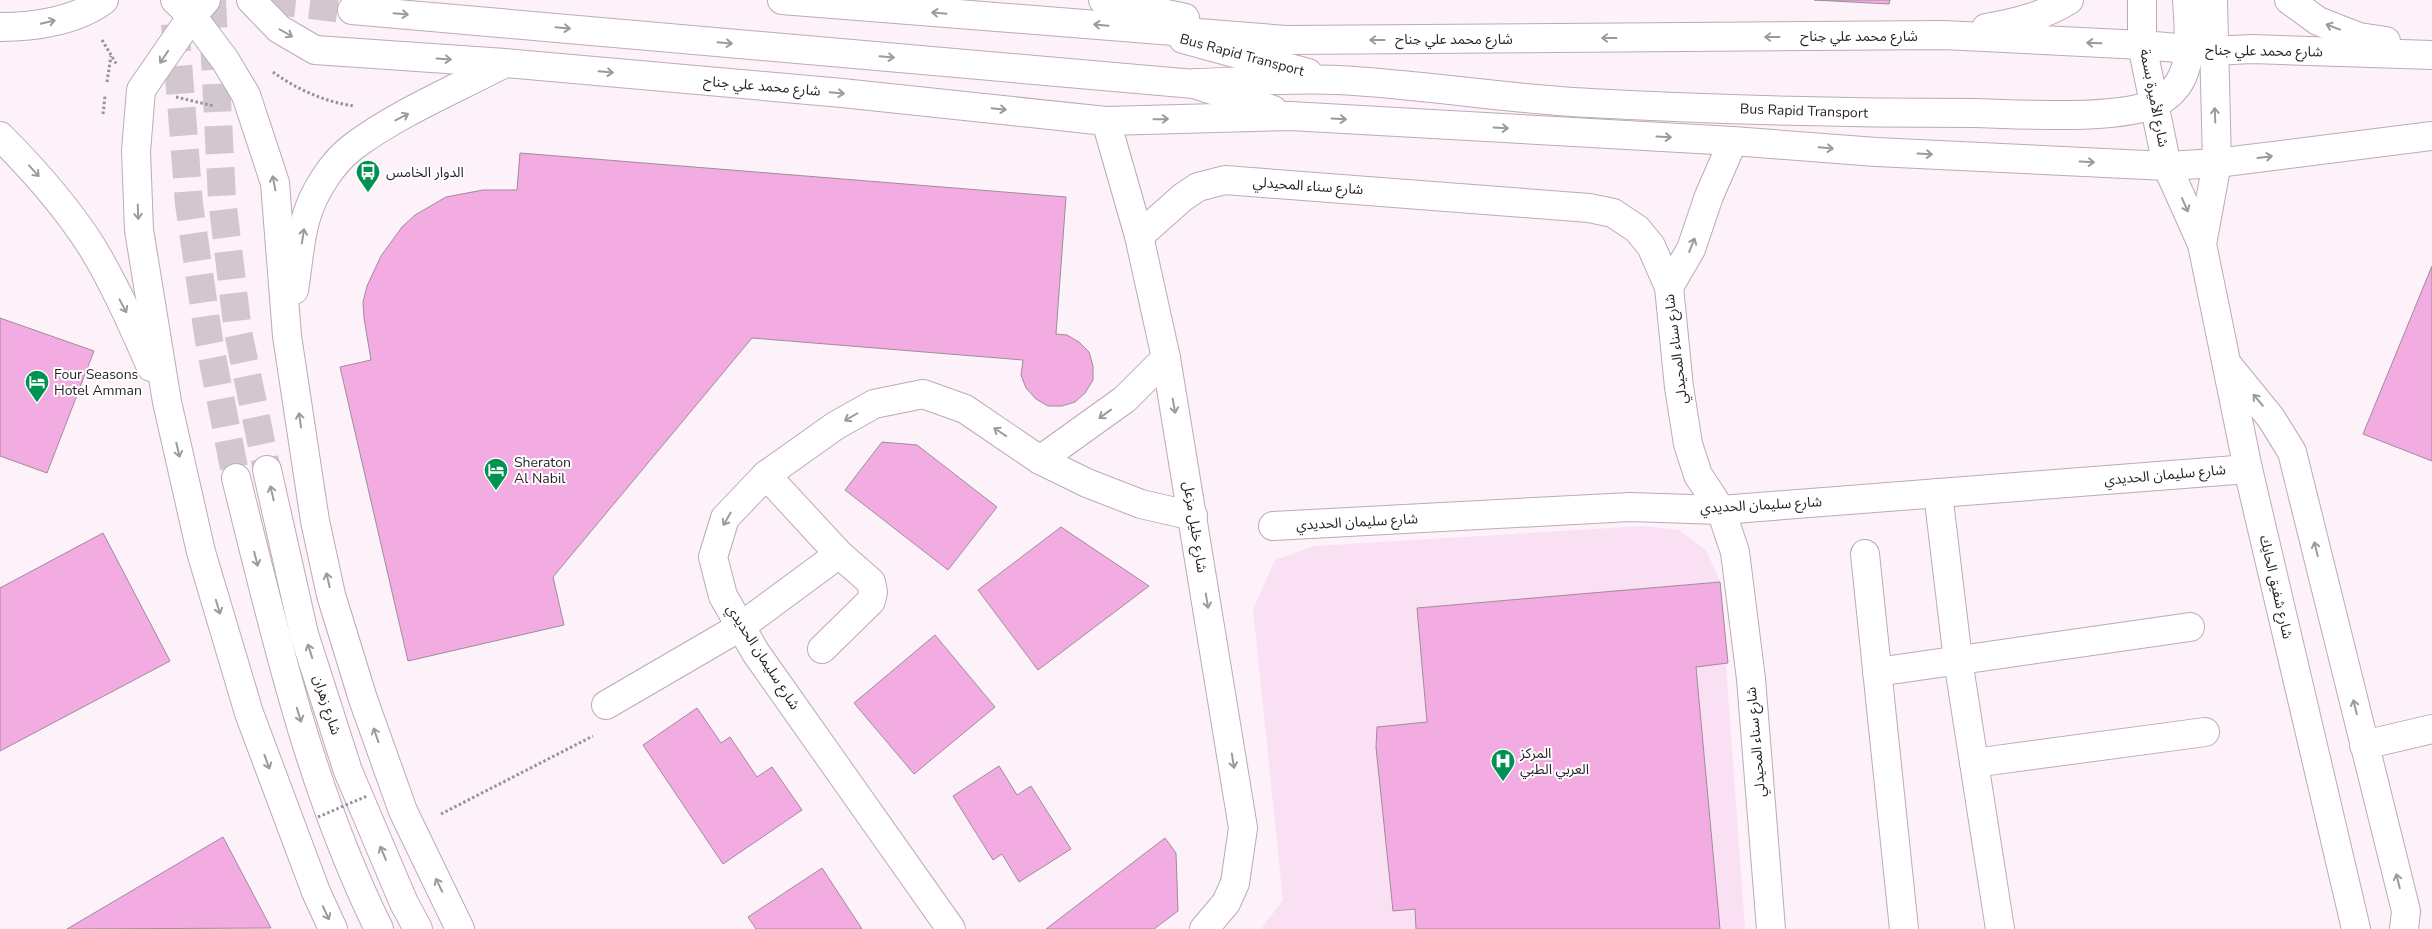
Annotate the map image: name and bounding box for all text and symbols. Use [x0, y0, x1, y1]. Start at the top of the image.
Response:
one-way arrow [931, 8, 947, 17]
one-way arrow [393, 9, 409, 19]
one-way arrow [40, 17, 56, 26]
one-way arrow [1093, 21, 1109, 30]
one-way arrow [2326, 22, 2342, 31]
one-way arrow [555, 24, 571, 33]
street label: شارع محمد علي جناح [1800, 27, 1918, 47]
one-way arrow [279, 29, 293, 39]
street label: Bus Rapid Transport [1178, 29, 1306, 81]
street label: شارع محمد علي جناح [1395, 30, 1513, 50]
one-way arrow [1764, 32, 1780, 42]
one-way arrow [1602, 33, 1618, 43]
one-way arrow [1369, 35, 1386, 45]
one-way arrow [717, 38, 733, 47]
one-way arrow [2086, 39, 2102, 48]
street label: شارع محمد علي جناح [2205, 40, 2323, 63]
street label: شارع الأميرة بسمة [2134, 47, 2173, 149]
one-way arrow [159, 49, 169, 63]
one-way arrow [878, 52, 894, 61]
one-way arrow [436, 54, 452, 64]
one-way arrow [598, 67, 614, 77]
street label: شارع محمد علي جناح [703, 71, 821, 102]
one-way arrow [829, 88, 845, 98]
street label: Bus Rapid Transport [1740, 99, 1868, 123]
one-way arrow [991, 105, 1007, 114]
one-way arrow [2210, 107, 2220, 123]
one-way arrow [394, 112, 409, 122]
one-way arrow [1331, 114, 1347, 123]
one-way arrow [1153, 115, 1169, 124]
one-way arrow [1493, 123, 1509, 132]
one-way arrow [1655, 132, 1671, 141]
one-way arrow [1817, 143, 1833, 153]
one-way arrow [1916, 150, 1932, 159]
one-way arrow [2257, 152, 2273, 162]
one-way arrow [2079, 158, 2095, 167]
bus stop icon: الدوار الخامس [355, 159, 381, 193]
place label: الدوار الخامس [386, 163, 464, 182]
one-way arrow [28, 164, 39, 177]
street label: شارع سناء المحيدلي [1252, 173, 1364, 201]
one-way arrow [269, 176, 279, 192]
one-way arrow [2180, 197, 2190, 212]
one-way arrow [134, 203, 143, 219]
one-way arrow [298, 229, 308, 245]
one-way arrow [1688, 238, 1697, 253]
street label: شارع سناء المحيدلي [1660, 293, 1693, 405]
one-way arrow [119, 298, 128, 313]
place label: Four Seasons Hotel Amman [54, 365, 142, 400]
hotel icon: Four Seasons Hotel Amman [24, 369, 50, 403]
one-way arrow [2252, 394, 2263, 407]
one-way arrow [1170, 398, 1180, 414]
one-way arrow [1099, 409, 1112, 420]
one-way arrow [844, 412, 859, 422]
one-way arrow [294, 413, 304, 429]
one-way arrow [993, 427, 1007, 437]
one-way arrow [174, 441, 183, 457]
place label: Sheraton Al Nabil [514, 453, 571, 488]
hotel icon: Sheraton Al Nabil [483, 457, 509, 491]
street label: شارع سليمان الحديدي [2103, 460, 2227, 491]
street label: شارع خليل مزعل [1177, 480, 1212, 574]
one-way arrow [267, 486, 276, 502]
street label: شارع سليمان الحديدي [1699, 492, 1823, 519]
street label: شارع سليمان الحديدي [1295, 509, 1419, 536]
one-way arrow [721, 512, 732, 526]
street label: شارع شفيق الحايك [2254, 533, 2297, 641]
one-way arrow [2311, 541, 2320, 557]
one-way arrow [252, 550, 261, 566]
one-way arrow [323, 573, 332, 589]
one-way arrow [1202, 592, 1212, 608]
one-way arrow [213, 599, 223, 615]
street label: شارع سليمان الحديدي [721, 601, 804, 714]
one-way arrow [304, 644, 314, 660]
street label: شارع زهران [307, 673, 346, 738]
street label: شارع سناء المحيدلي [1742, 686, 1772, 798]
one-way arrow [2350, 699, 2359, 715]
one-way arrow [294, 707, 304, 723]
one-way arrow [371, 728, 380, 744]
place label: المركز العربي الطبي [1519, 744, 1589, 780]
hospital icon: المركز العربي الطبي [1490, 748, 1516, 782]
one-way arrow [1229, 753, 1239, 769]
one-way arrow [263, 754, 272, 769]
one-way arrow [377, 846, 387, 861]
one-way arrow [2393, 874, 2403, 890]
one-way arrow [434, 878, 443, 893]
one-way arrow [321, 906, 331, 921]

